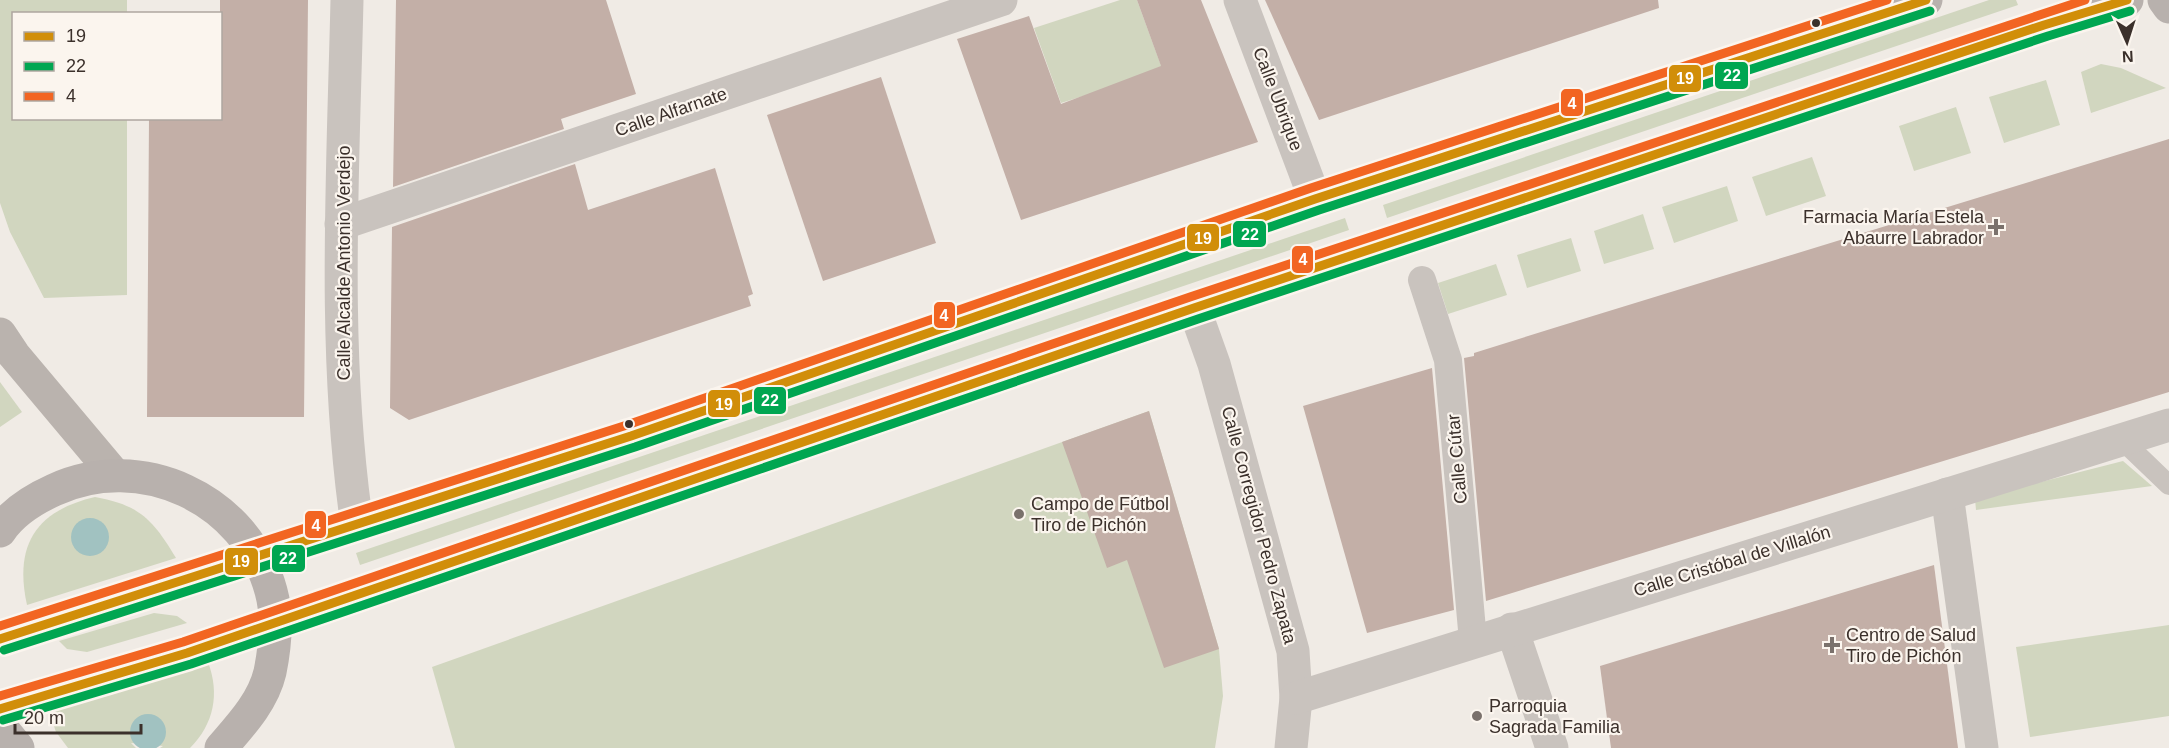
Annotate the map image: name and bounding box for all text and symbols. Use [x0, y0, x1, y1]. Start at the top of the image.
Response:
legend [12, 12, 222, 120]
north arrow [2097, 12, 2157, 72]
unlabelled marker [1810, 17, 1822, 29]
text: 19 [66, 26, 86, 46]
street label: Calle Ubrique [1249, 45, 1307, 153]
text: N [2122, 48, 2134, 65]
text: 22 [66, 56, 86, 76]
line badge: 22 [1714, 61, 1749, 90]
line badge: 19 [1668, 64, 1702, 93]
text: 22 [1723, 67, 1741, 84]
text: 19 [1676, 70, 1694, 87]
street label: Calle Alfarnate [612, 83, 730, 141]
text: 4 [66, 86, 76, 106]
line badge: 4 [1560, 88, 1584, 117]
text: 4 [1568, 95, 1577, 112]
street label: Calle Alcalde Antonio Verdejo [334, 145, 354, 381]
place label: Farmacia María Estela Abaurre Labrador [1803, 207, 1985, 248]
line badge: 22 [1232, 220, 1267, 248]
marker: Farmacia María Estela Abaurre Labrador [1989, 220, 2003, 234]
line badge: 19 [1186, 223, 1220, 252]
text: 22 [1241, 226, 1259, 243]
text: 19 [1194, 230, 1212, 247]
line badge: 4 [1291, 245, 1314, 274]
text: 4 [1299, 251, 1308, 268]
line badge: 4 [933, 301, 956, 329]
text: 4 [940, 307, 949, 324]
line badge: 22 [753, 386, 787, 415]
line badge: 19 [707, 389, 741, 418]
text: 22 [761, 392, 779, 409]
text: 19 [715, 396, 733, 413]
street label: Calle Corregidor Pedro Zapata [1218, 404, 1301, 647]
street label: Calle Cútar [1443, 413, 1471, 505]
unlabelled marker [623, 418, 635, 430]
place label: Campo de Fútbol Tiro de Pichón [1031, 494, 1169, 535]
marker: Campo de Fútbol Tiro de Pichón [1012, 507, 1026, 521]
line badge: 4 [304, 510, 327, 539]
text: 4 [312, 517, 321, 534]
street label: Calle Cristóbal de Villalón [1631, 522, 1833, 600]
line badge: 22 [271, 544, 306, 573]
line badge: 19 [224, 547, 259, 576]
text: 22 [279, 550, 297, 567]
text: 19 [232, 553, 250, 570]
place label: Centro de Salud Tiro de Pichón [1846, 625, 1976, 666]
marker: Centro de Salud Tiro de Pichón [1823, 636, 1841, 654]
place label: Parroquia Sagrada Familia [1489, 696, 1621, 737]
scale bar [15, 697, 141, 735]
text: 20 m [24, 708, 64, 728]
marker: Parroquia Sagrada Familia [1470, 709, 1484, 723]

